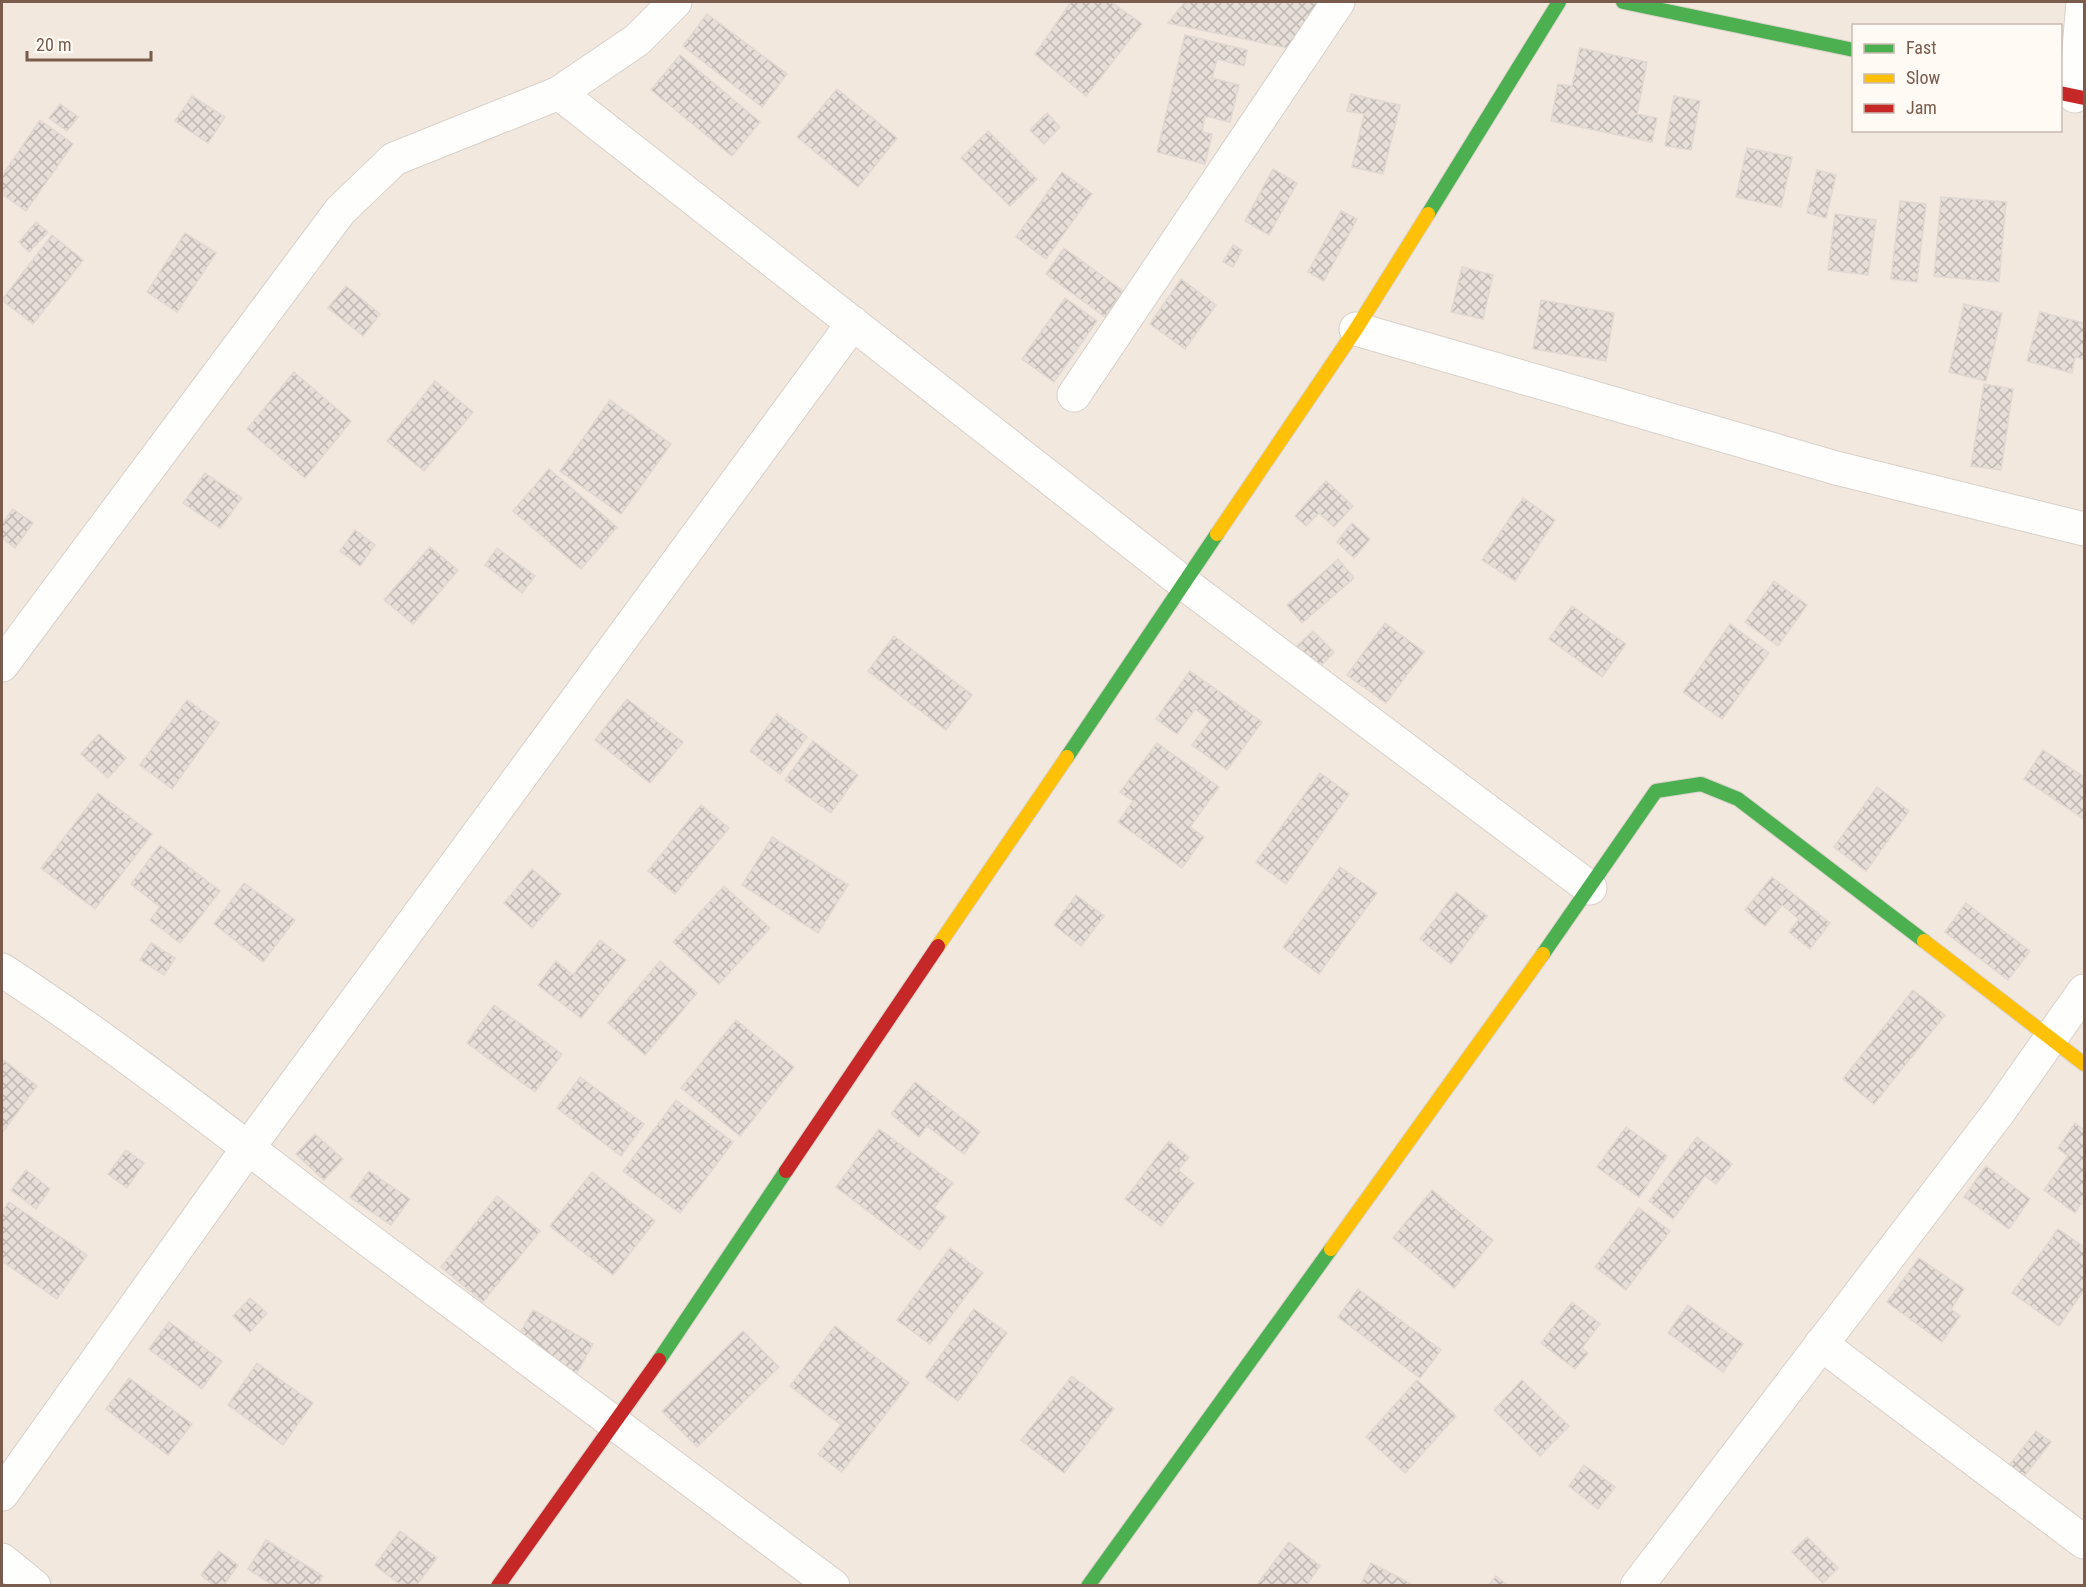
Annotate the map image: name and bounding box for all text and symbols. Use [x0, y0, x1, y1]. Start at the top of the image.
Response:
scale bar [27, 24, 152, 62]
legend [1852, 24, 2062, 132]
text: 20 m [36, 34, 71, 55]
text: Fast [1906, 37, 1937, 58]
text: Slow [1906, 67, 1941, 88]
text: Jam [1906, 97, 1937, 118]

